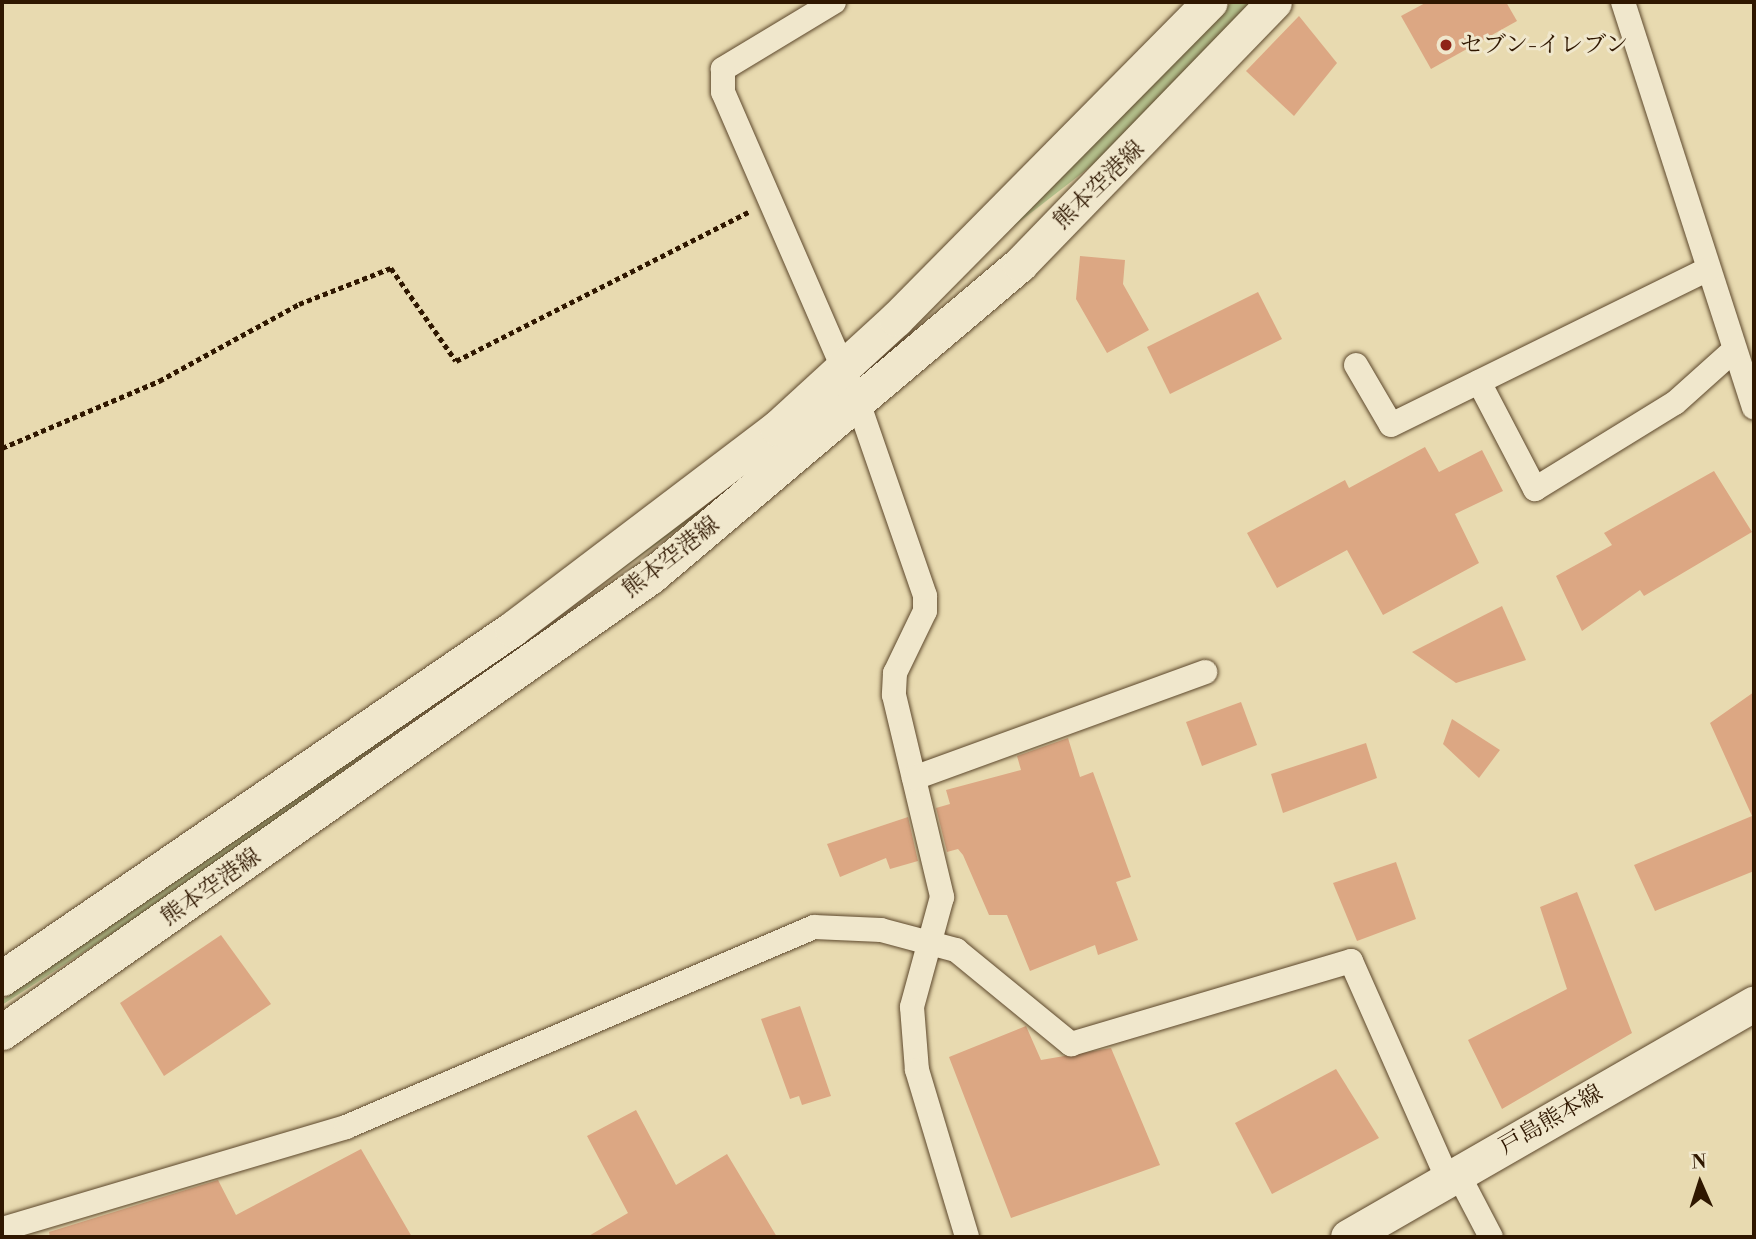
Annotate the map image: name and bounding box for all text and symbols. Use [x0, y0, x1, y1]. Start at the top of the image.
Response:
place label: セブン-イレブン [1460, 31, 1630, 59]
marker: セブン-イレブン [1438, 37, 1454, 53]
street label: 熊本空港線 [1048, 135, 1150, 235]
street label: 熊本空港線 [617, 511, 725, 603]
street label: 熊本空港線 [156, 843, 266, 931]
street label: 戸島熊本線 [1494, 1079, 1608, 1161]
north arrow [1665, 1148, 1735, 1218]
text: N [1691, 1150, 1707, 1174]

